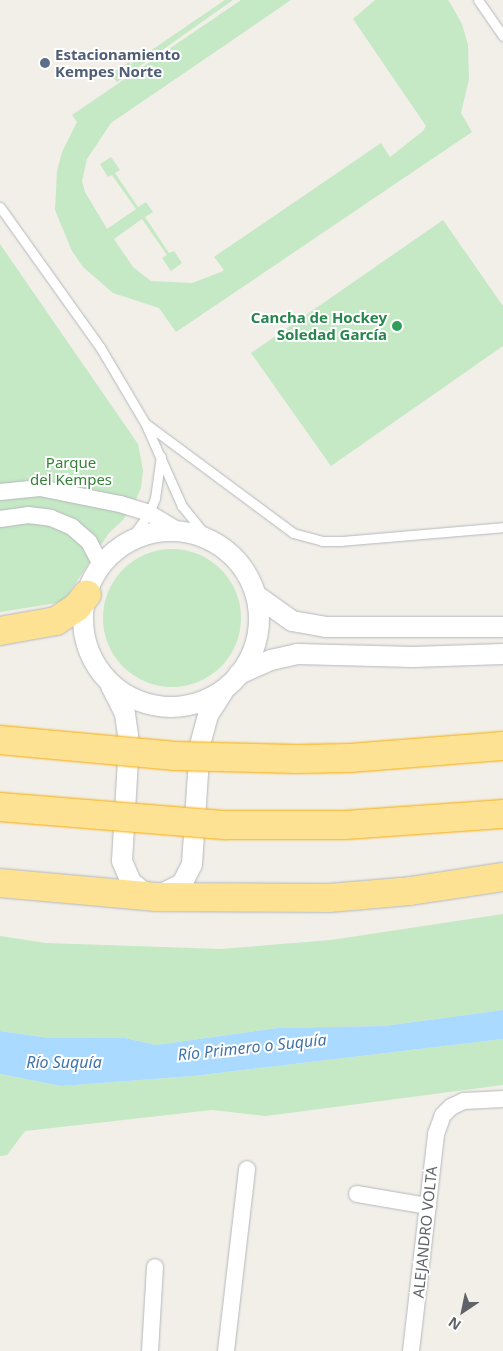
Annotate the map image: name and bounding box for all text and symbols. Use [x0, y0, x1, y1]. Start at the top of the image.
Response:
place label: Estacionamiento Kempes Norte [55, 45, 180, 80]
marker: Estacionamiento Kempes Norte [39, 57, 51, 69]
place label: Cancha de Hockey Soledad García [251, 308, 387, 343]
marker: Cancha de Hockey Soledad García [391, 320, 403, 332]
park label: Parque del Kempes [30, 453, 112, 488]
water label: Río Primero o Suquía [177, 1030, 327, 1064]
water label: Río Suquía [26, 1052, 102, 1072]
street label: ALEJANDRO VOLTA [409, 1165, 441, 1299]
north arrow [438, 1286, 488, 1336]
text: N [444, 1313, 464, 1335]

